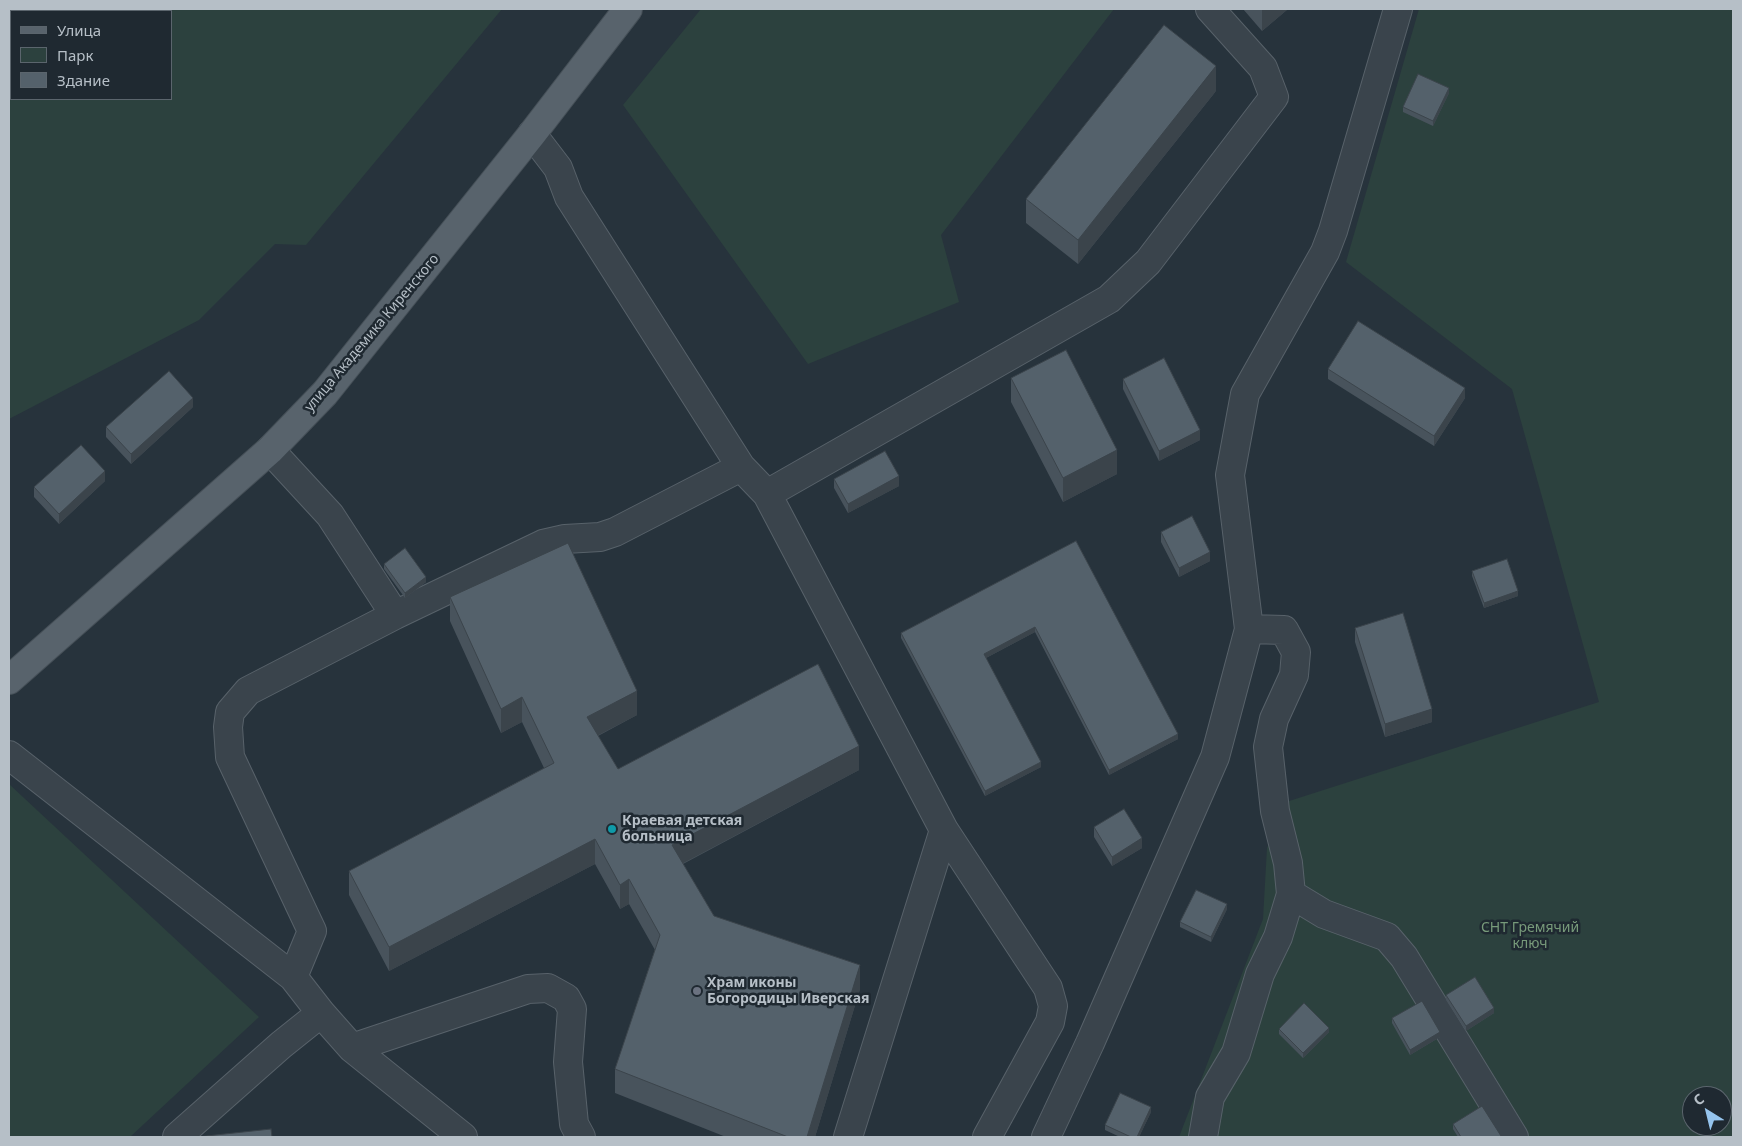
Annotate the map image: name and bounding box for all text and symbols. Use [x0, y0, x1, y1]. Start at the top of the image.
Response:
legend [10, 10, 172, 100]
text: Улица [57, 20, 101, 40]
text: Парк [57, 45, 93, 65]
text: Здание [57, 70, 110, 90]
street label: улица Академика Киренского [301, 251, 443, 415]
place label: Краевая детская больница [622, 813, 742, 846]
marker: Краевая детская больница [606, 823, 618, 835]
park label: СНТ Гремячий ключ [1481, 920, 1579, 952]
place label: Храм иконы Богородицы Иверская [707, 975, 869, 1008]
marker: Храм иконы Богородицы Иверская [691, 985, 703, 997]
north arrow [1682, 1086, 1732, 1136]
text: С [1689, 1089, 1708, 1110]

